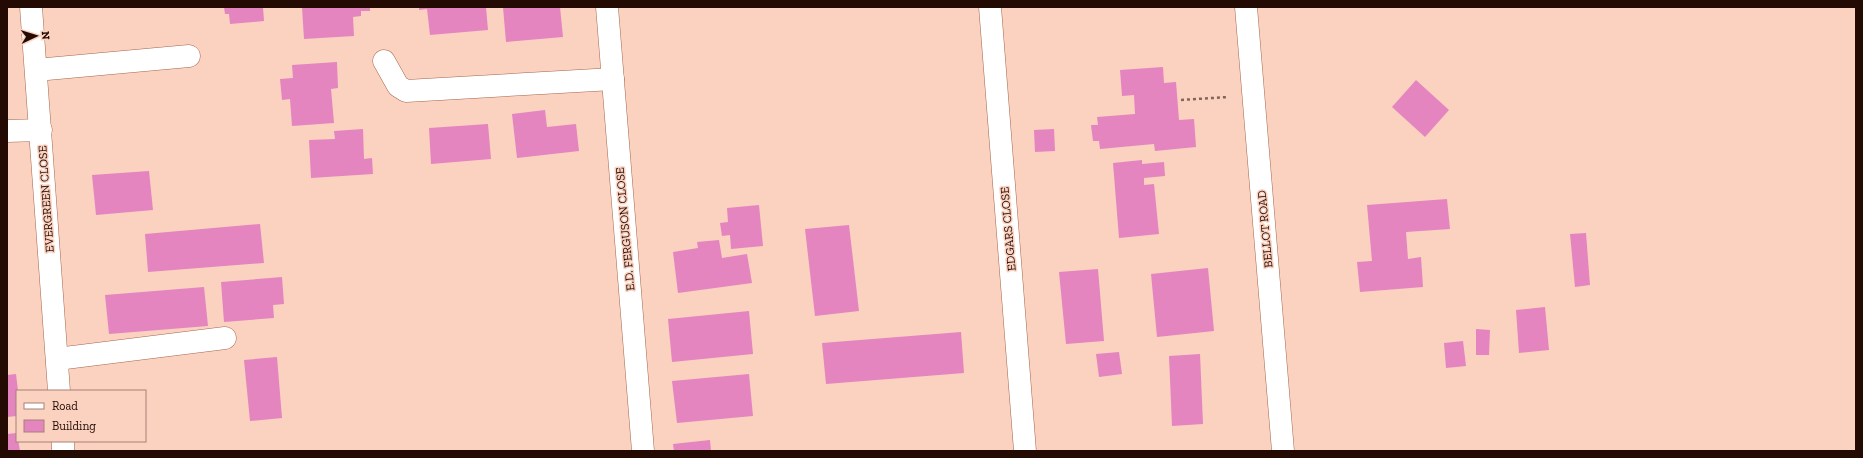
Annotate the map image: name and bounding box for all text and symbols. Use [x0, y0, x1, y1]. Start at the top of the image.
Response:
north arrow [16, 16, 56, 56]
text: N [39, 31, 52, 41]
street label: EVERGREEN CLOSE [35, 145, 57, 253]
street label: E.D. FERGUSON CLOSE [613, 167, 637, 291]
street label: EDGARS CLOSE [997, 186, 1019, 272]
street label: BELLOT ROAD [1255, 190, 1275, 268]
legend [16, 390, 146, 442]
text: Road [52, 399, 78, 413]
text: Building [52, 419, 96, 433]

